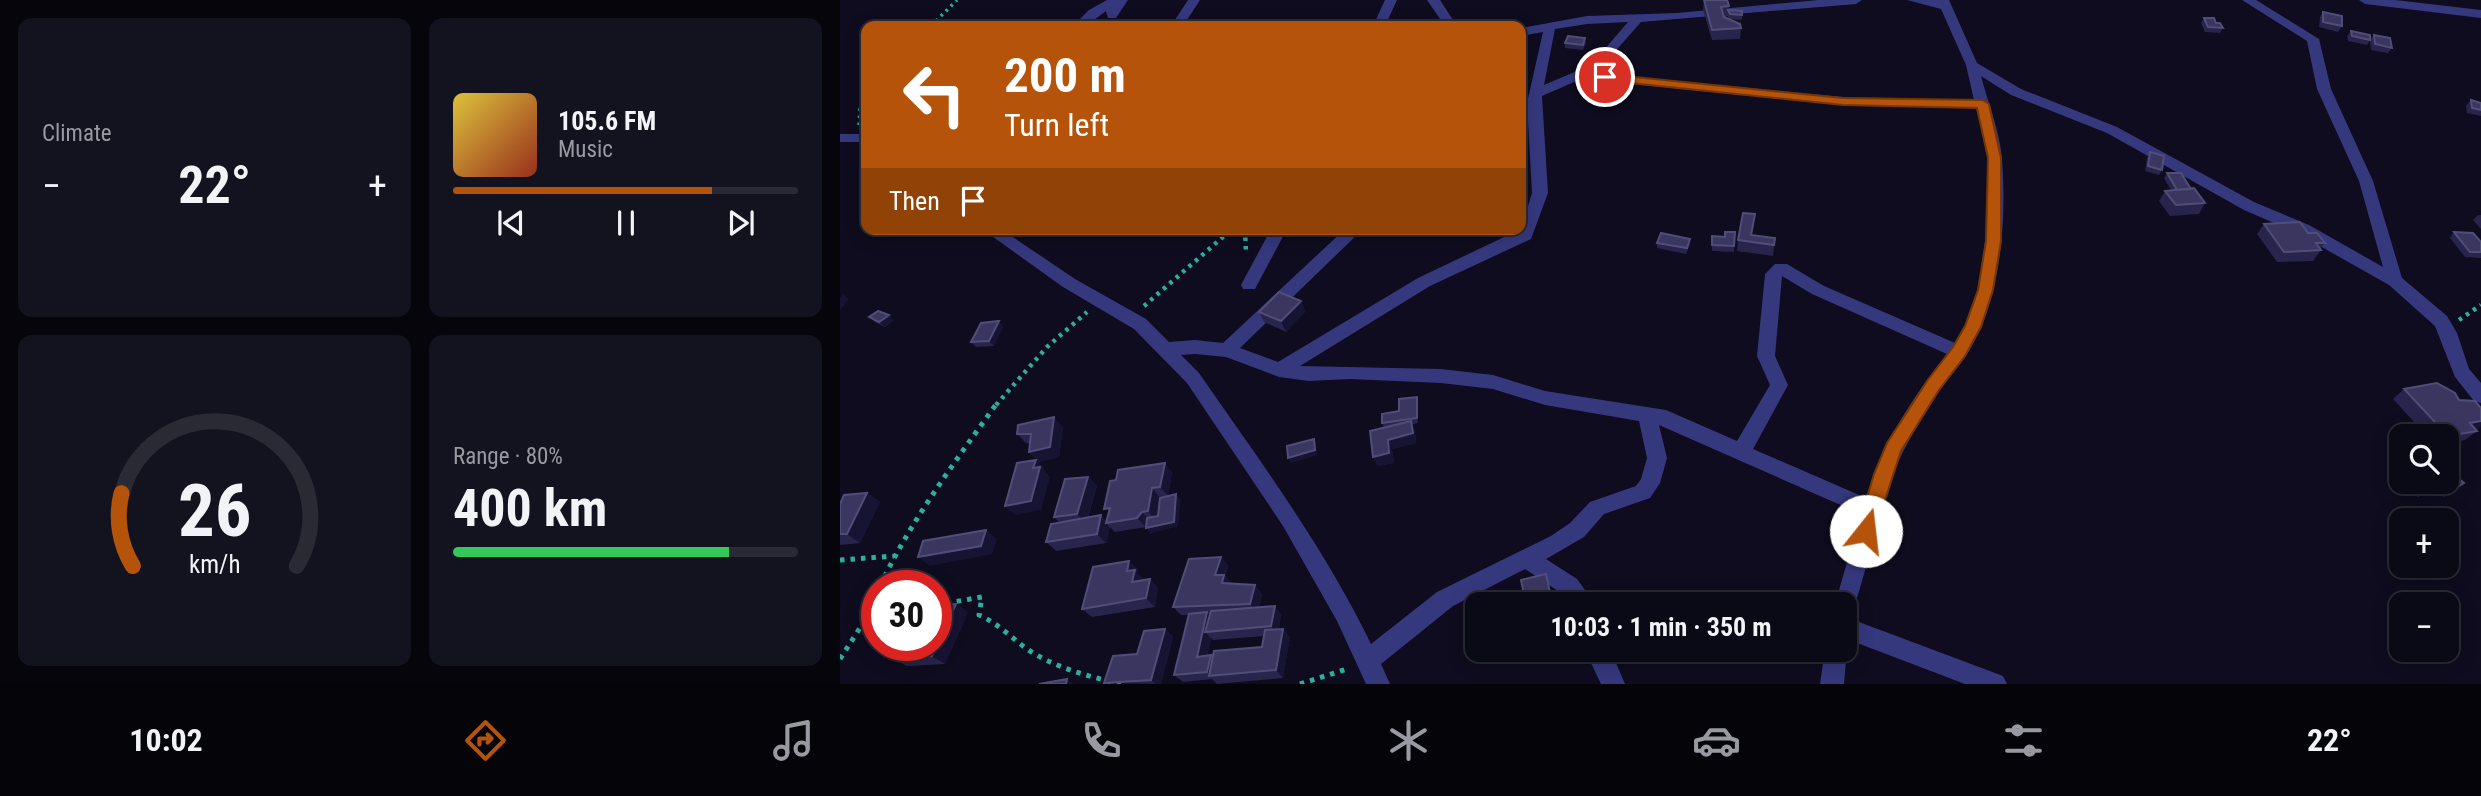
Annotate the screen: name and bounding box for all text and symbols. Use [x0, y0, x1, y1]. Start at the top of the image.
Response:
text: 200 m [1004, 47, 1126, 104]
pin [1575, 47, 1635, 107]
icon: left [889, 49, 980, 140]
icon: arrive [1586, 58, 1624, 96]
text: 105.6 FM [558, 106, 656, 136]
text: Turn left [1004, 106, 1109, 144]
text: Climate [42, 120, 112, 147]
text: Music [558, 136, 613, 163]
text: 22° [178, 155, 251, 216]
text: − [42, 164, 61, 208]
text: + [368, 164, 387, 208]
icon: arrive [954, 182, 992, 220]
text: Then [889, 186, 940, 216]
icon: previous [492, 204, 530, 242]
icon: pause [607, 204, 645, 242]
icon: next [722, 204, 760, 242]
map controls [2389, 424, 2459, 662]
button: search [2389, 424, 2459, 494]
text: Range · 80% [453, 443, 563, 470]
text: 26 [178, 469, 251, 555]
text: 400 km [453, 478, 607, 539]
position arrow [1829, 494, 1903, 568]
button: + [2389, 508, 2459, 578]
text: km/h [189, 550, 240, 579]
speed limit sign: 30 [861, 570, 952, 661]
button: − [2389, 592, 2459, 662]
text: 10:03 · 1 min · 350 m [1551, 612, 1771, 642]
icon: directions [461, 716, 510, 765]
icon: music [769, 716, 818, 765]
icon: phone [1077, 716, 1126, 765]
icon: climate [1384, 716, 1433, 765]
icon: car [1692, 716, 1741, 765]
icon: filters [1999, 716, 2048, 765]
text: 10:02 [129, 721, 203, 759]
text: 22° [2307, 721, 2352, 759]

